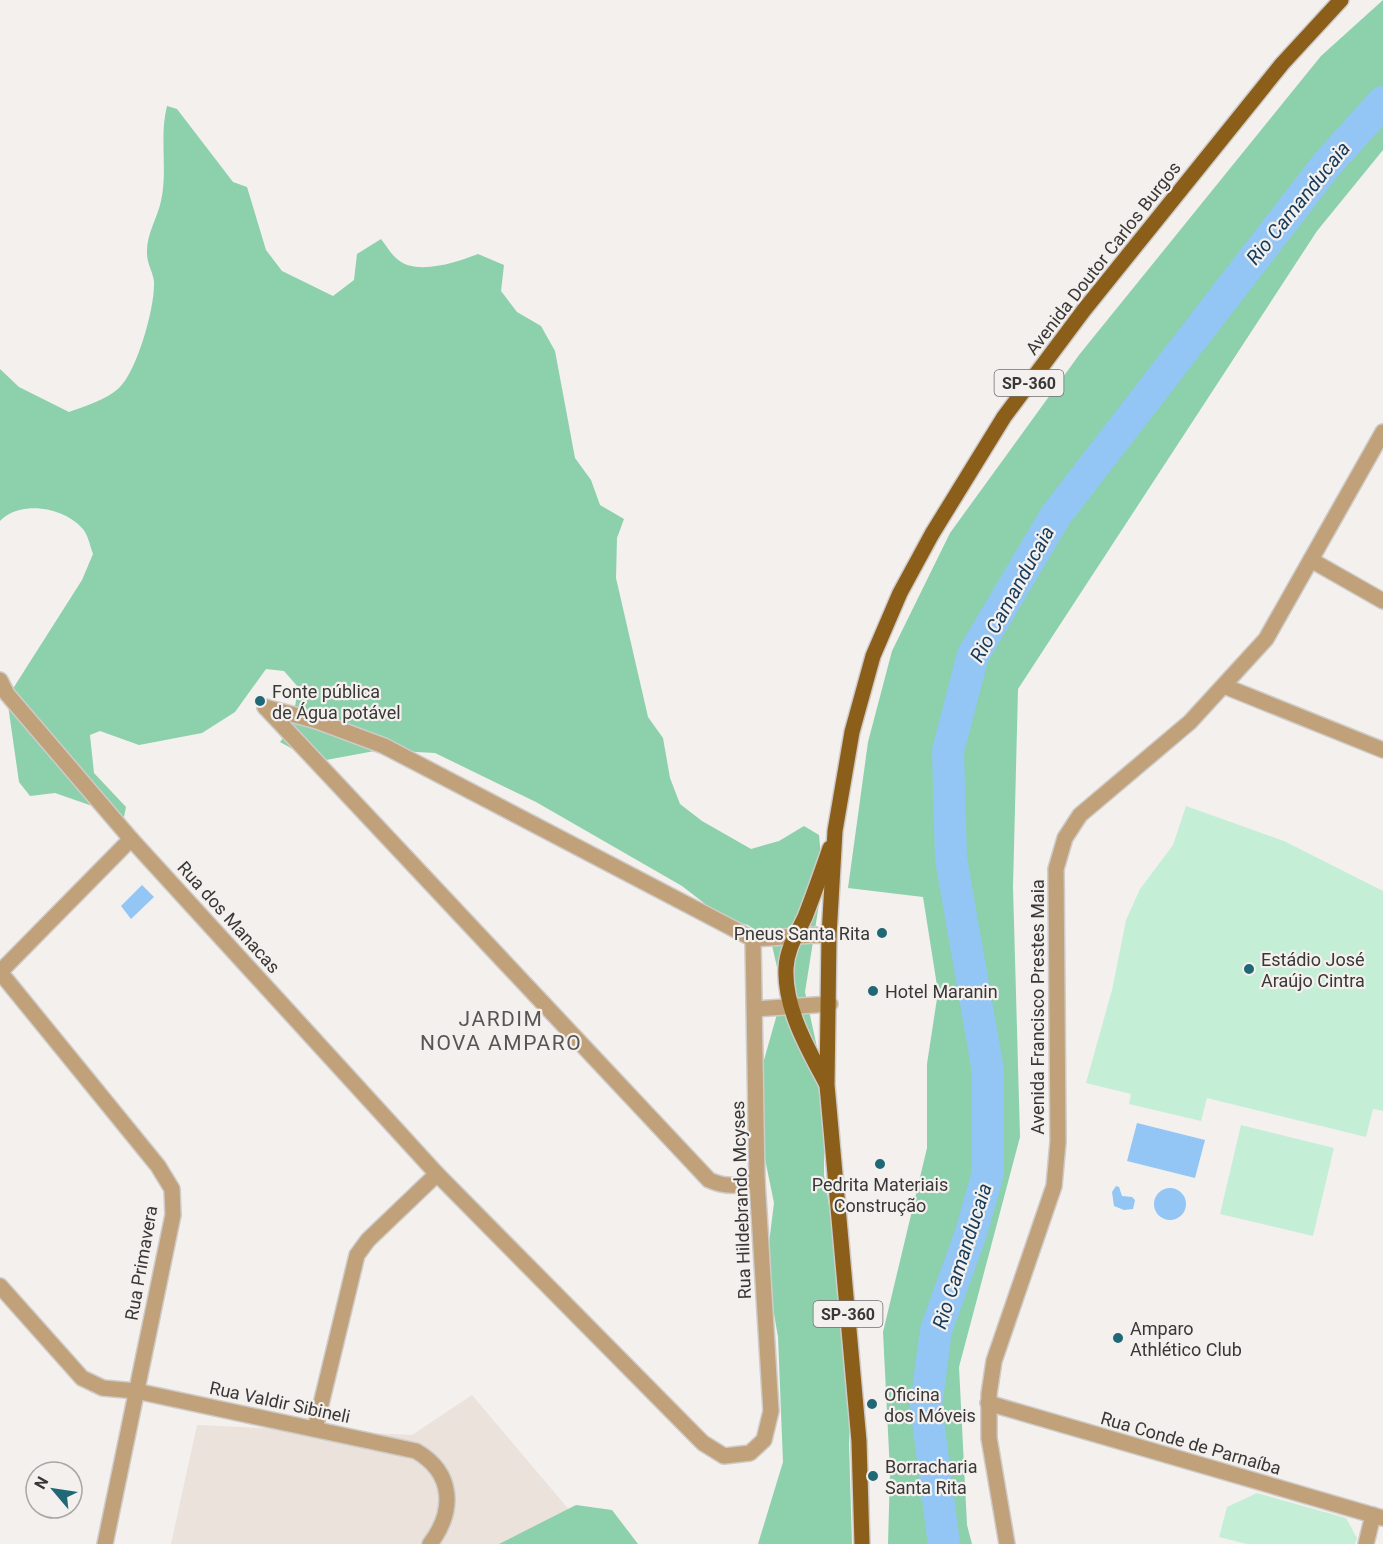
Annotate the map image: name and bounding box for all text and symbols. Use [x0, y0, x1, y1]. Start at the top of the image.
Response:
water label: Rio Camanducaia [1241, 136, 1355, 270]
street label: Avenida Doutor Carlos Burgos [1021, 157, 1185, 359]
road number: SP-360 [994, 370, 1064, 396]
water label: Rio Camanducaia [965, 522, 1059, 666]
place label: Fonte pública de Água potável [272, 681, 401, 723]
marker: Fonte pública de Água potável [253, 694, 267, 708]
street label: Rua dos Manacas [173, 857, 285, 977]
street label: Avenida Francisco Prestes Maia [1027, 879, 1048, 1135]
place label: Pneus Santa Rita [734, 923, 870, 944]
marker: Pneus Santa Rita [875, 926, 889, 940]
place label: Estádio José Araújo Cintra [1261, 949, 1365, 991]
marker: Estádio José Araújo Cintra [1242, 962, 1256, 976]
place label: Hotel Maranin [885, 981, 998, 1002]
marker: Hotel Maranin [866, 984, 880, 998]
district label: JARDIM NOVA AMPARO [420, 1007, 582, 1055]
street label: Rua Hildebrando Mcyses [727, 1100, 755, 1300]
marker: Pedrita Materiais Construção [873, 1157, 887, 1171]
place label: Pedrita Materiais Construção [812, 1174, 948, 1216]
water label: Rio Camanducaia [927, 1180, 997, 1332]
street label: Rua Primavera [121, 1204, 161, 1322]
road number: SP-360 [814, 1301, 882, 1327]
place label: Amparo Athlético Club [1130, 1318, 1242, 1360]
marker: Amparo Athlético Club [1111, 1331, 1125, 1345]
street label: Rua Valdir Sibineli [208, 1377, 352, 1427]
place label: Oficina dos Móveis [884, 1384, 976, 1426]
marker: Oficina dos Móveis [865, 1397, 879, 1411]
street label: Rua Conde de Parnaíba [1098, 1407, 1284, 1479]
place label: Borracharia Santa Rita [885, 1456, 978, 1498]
north arrow [24, 1460, 84, 1520]
marker: Borracharia Santa Rita [866, 1469, 880, 1483]
text: N [30, 1473, 52, 1493]

